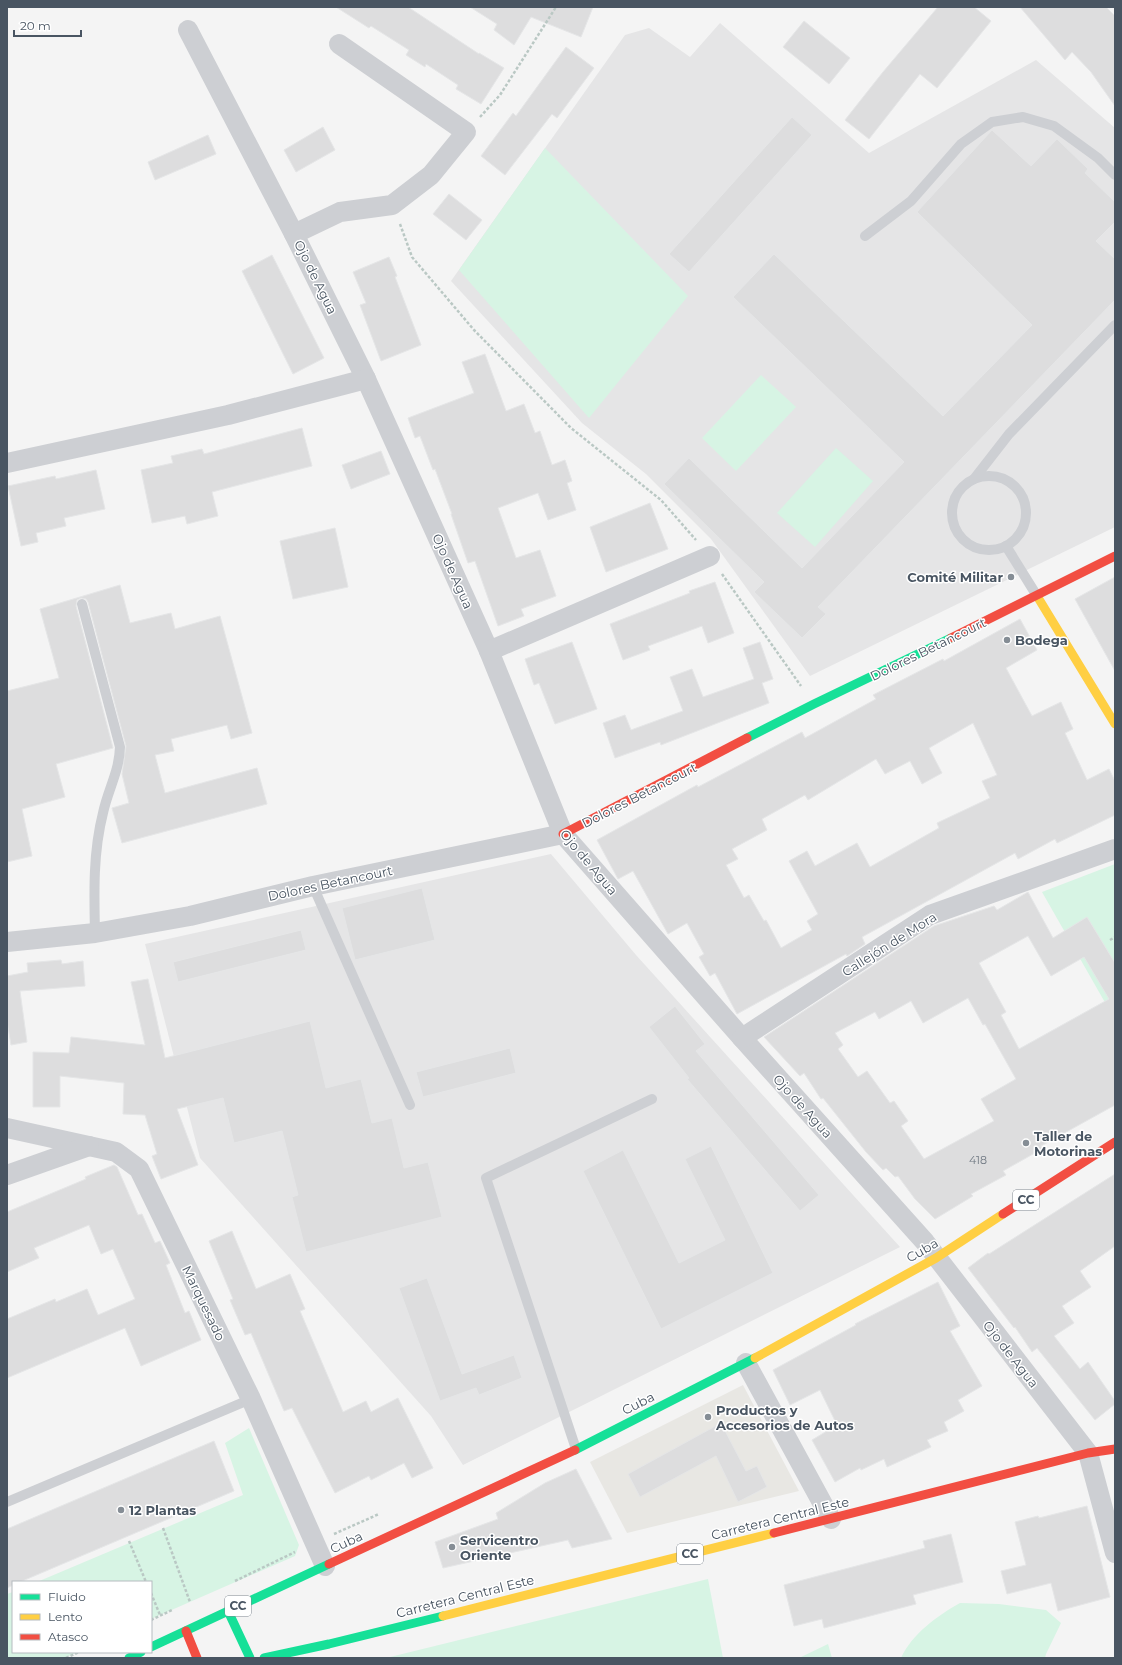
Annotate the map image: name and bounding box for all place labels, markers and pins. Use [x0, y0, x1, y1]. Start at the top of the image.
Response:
place label: Comité Militar [907, 569, 1003, 585]
marker: Comité Militar [1006, 572, 1016, 582]
place label: Bodega [1015, 632, 1068, 648]
marker: Bodega [1002, 635, 1012, 645]
place label: Taller de Motorinas [1034, 1128, 1102, 1159]
marker: Taller de Motorinas [1021, 1138, 1031, 1148]
place label: Productos y Accesorios de Autos [715, 1402, 854, 1433]
marker: Productos y Accesorios de Autos [703, 1412, 713, 1422]
place label: 12 Plantas [129, 1502, 196, 1518]
marker: 12 Plantas [116, 1505, 126, 1515]
place label: Servicentro Oriente [460, 1532, 539, 1563]
marker: Servicentro Oriente [447, 1542, 457, 1552]

